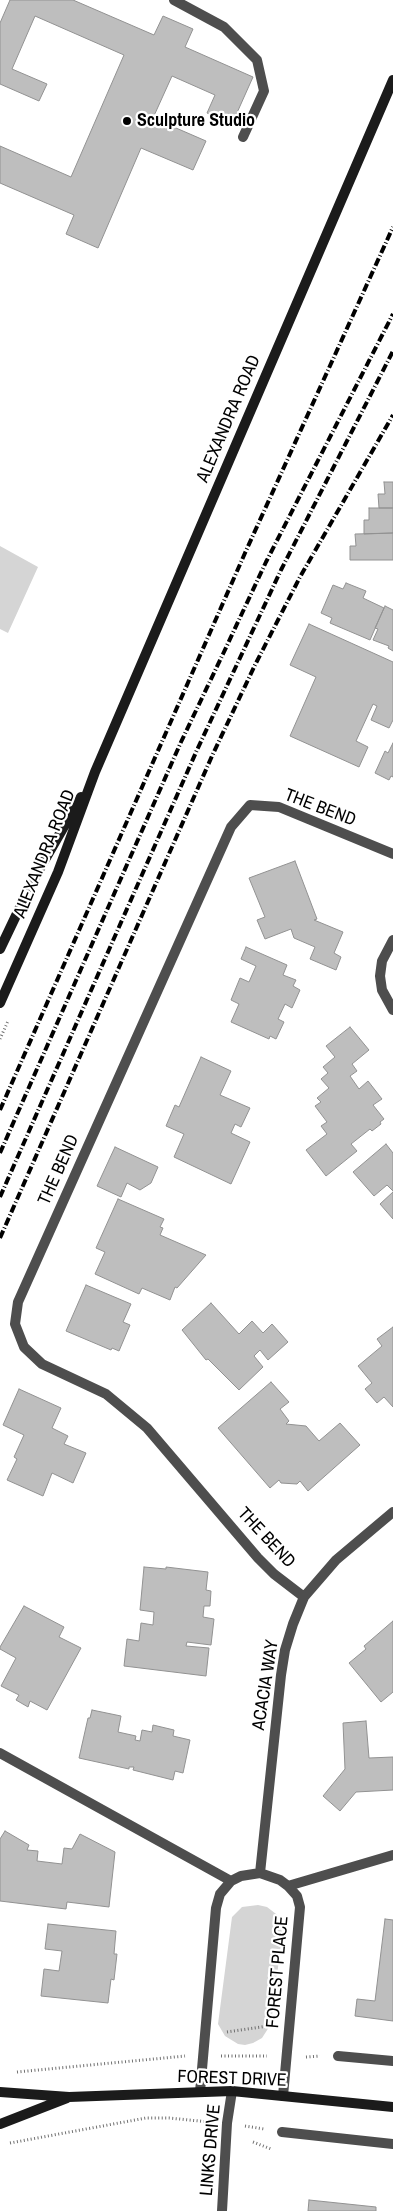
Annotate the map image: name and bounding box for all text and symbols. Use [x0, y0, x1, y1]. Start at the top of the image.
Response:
place label: Sculpture Studio [137, 110, 255, 132]
marker: Sculpture Studio [121, 115, 133, 127]
street label: ALEXANDRA ROAD [192, 352, 266, 486]
street label: THE BEND [281, 785, 359, 831]
street label: ALEXANDRA ROAD [9, 787, 81, 921]
street label: THE BEND [34, 1132, 84, 1208]
street label: THE BEND [233, 1503, 299, 1573]
street label: ACACIA WAY [248, 1638, 284, 1732]
street label: FOREST PLACE [262, 1915, 294, 2029]
street label: FOREST DRIVE [177, 2066, 287, 2092]
street label: LINKS DRIVE [196, 2103, 226, 2197]

